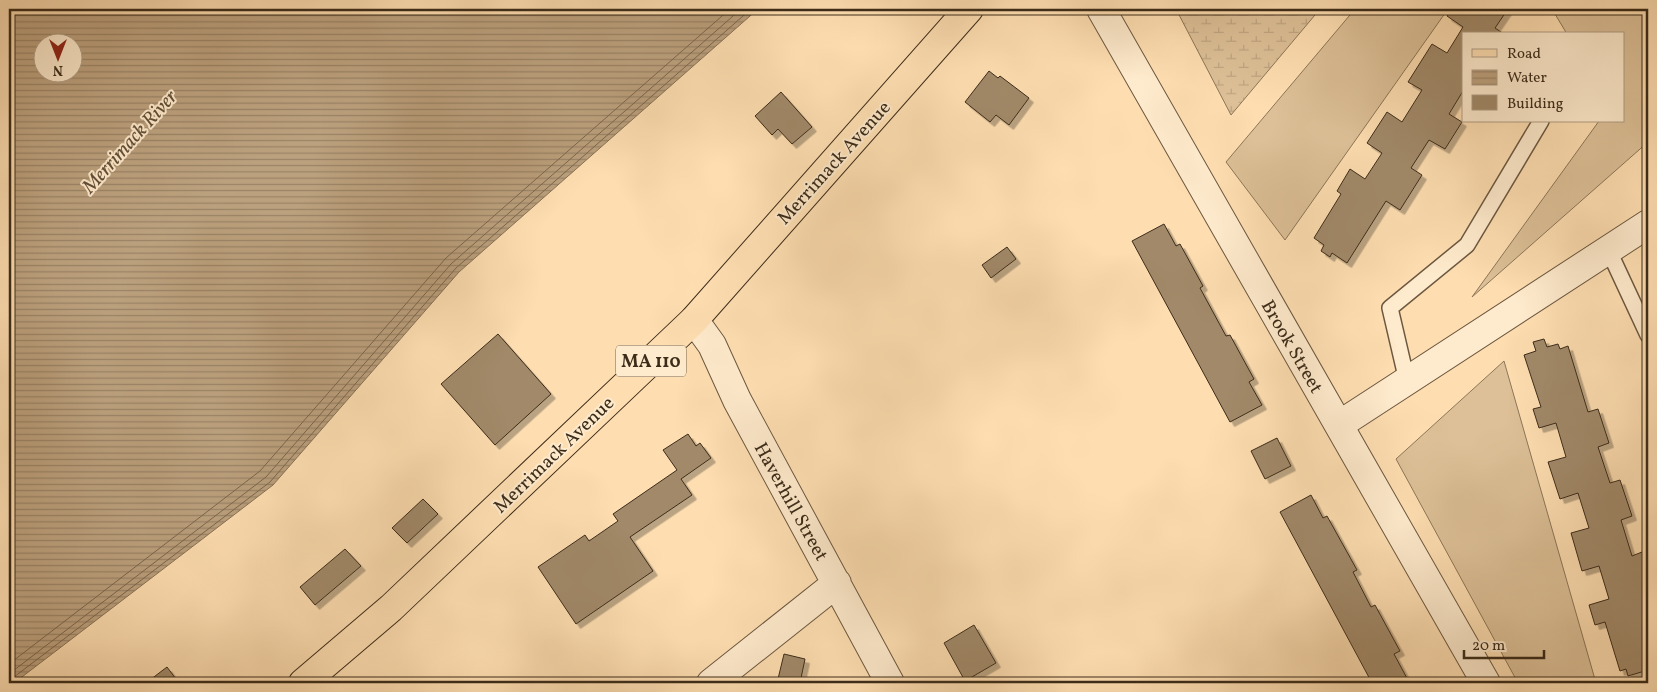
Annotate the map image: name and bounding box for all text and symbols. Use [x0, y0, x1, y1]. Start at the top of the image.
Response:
north arrow [32, 32, 82, 82]
legend [1462, 32, 1624, 122]
text: Road [1507, 44, 1541, 65]
text: N [53, 60, 63, 79]
text: Water [1507, 68, 1547, 89]
water label: Merrimack River [76, 84, 185, 201]
text: Building [1507, 94, 1564, 115]
street label: Merrimack Avenue [772, 96, 897, 231]
street label: Brook Street [1254, 296, 1329, 399]
road number: MA 110 [616, 346, 686, 376]
street label: Merrimack Avenue [488, 391, 620, 520]
street label: Haverhill Street [747, 438, 834, 566]
scale bar [1464, 627, 1544, 659]
text: 20 m [1472, 636, 1505, 657]

